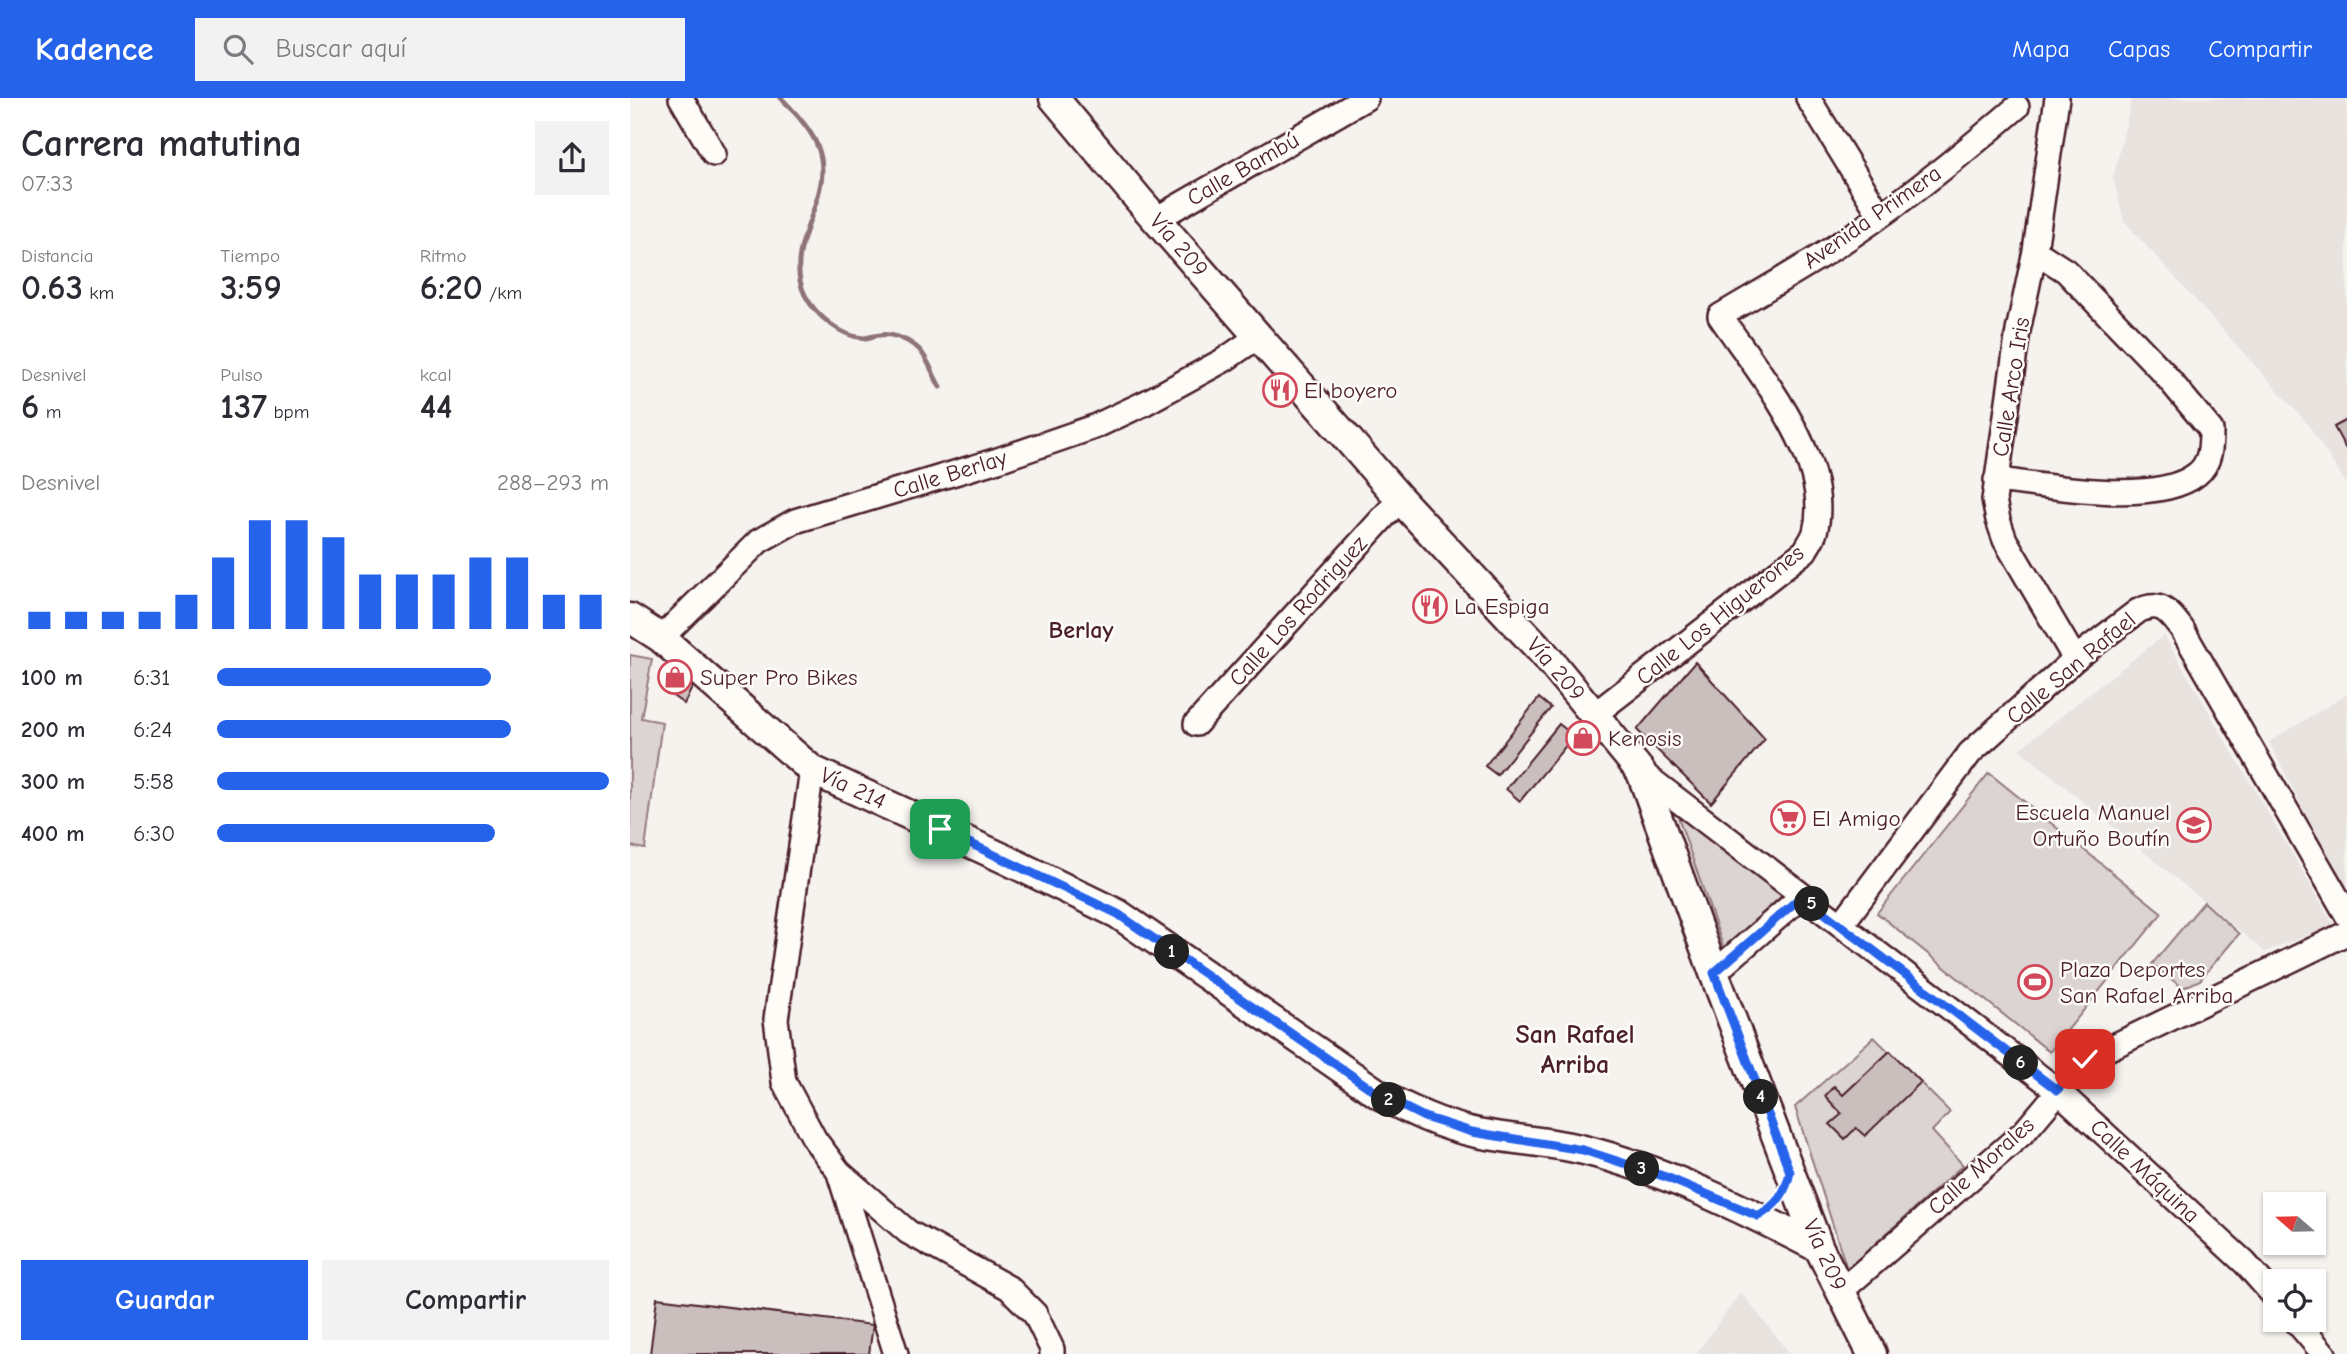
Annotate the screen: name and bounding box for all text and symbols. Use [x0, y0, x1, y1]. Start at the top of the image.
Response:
search box [195, 18, 685, 81]
text: Kadence [35, 30, 153, 68]
icon: search [219, 30, 257, 68]
text: Buscar aquí [275, 34, 407, 64]
text: Mapa [2012, 35, 2070, 63]
text: Capas [2108, 35, 2170, 63]
text: Compartir [2208, 35, 2312, 63]
button: share [535, 121, 609, 195]
text: Carrera matutina [21, 122, 302, 166]
street label: Calle Bambú [1182, 126, 1304, 212]
street label: Avenida Primera [1798, 159, 1946, 275]
text: 07:33 [21, 170, 73, 197]
street label: Vía 209 [1144, 208, 1214, 282]
text: Distancia [21, 245, 94, 267]
text: Tiempo [220, 245, 280, 267]
text: Ritmo [420, 245, 467, 267]
text: 0.63 [21, 267, 83, 308]
text: 3:59 [220, 267, 282, 308]
text: 6:20 [420, 267, 483, 308]
text: km [83, 282, 114, 304]
text: /km [483, 282, 522, 304]
street label: Calle Arco Iris [1987, 315, 2035, 459]
text: Desnivel [21, 364, 86, 386]
text: Pulso [220, 364, 263, 386]
text: kcal [420, 364, 452, 386]
restaurant icon: El boyero [1261, 371, 1299, 409]
place label: El boyero [1304, 377, 1397, 404]
text: 6 [21, 386, 39, 427]
text: 137 [220, 386, 267, 427]
text: 44 [420, 386, 453, 427]
text: m [39, 401, 61, 423]
text: bpm [267, 401, 309, 423]
street label: Calle Berlay [890, 444, 1011, 504]
text: Desnivel [21, 469, 100, 496]
text: 288–293 m [497, 469, 609, 496]
street label: Calle Los Rodriguez [1223, 530, 1373, 692]
street label: Calle Los Higuerones [1631, 539, 1809, 691]
restaurant icon: La Espiga [1411, 587, 1449, 625]
place label: La Espiga [1454, 593, 1550, 620]
street label: Calle San Rafael [2001, 606, 2141, 730]
district label: Berlay [1049, 616, 1113, 644]
street label: Vía 209 [1521, 632, 1591, 706]
shop icon: Super Pro Bikes [656, 658, 694, 696]
text: 100 m [21, 664, 83, 691]
text: 6:31 [133, 664, 170, 691]
place label: Super Pro Bikes [700, 664, 858, 691]
text: 200 m [21, 716, 85, 743]
text: 6:24 [133, 716, 173, 743]
shop icon: Kenosis [1564, 719, 1602, 757]
place label: Kenosis [1608, 725, 1682, 752]
street label: Vía 214 [816, 761, 890, 815]
text: 300 m [21, 768, 85, 795]
text: 5:58 [133, 768, 174, 795]
pin [910, 799, 970, 859]
supermarket icon: El Amigo [1769, 799, 1807, 837]
place label: Escuela Manuel Ortuño Boutín [2016, 799, 2170, 852]
place label: El Amigo [1812, 805, 1901, 832]
school or university icon: Escuela Manuel Ortuño Boutín [2175, 806, 2213, 844]
icon: arrive [921, 810, 959, 848]
text: 400 m [21, 820, 85, 847]
text: 6:30 [133, 820, 175, 847]
pin: 5 [1794, 886, 1830, 922]
text: 5 [1806, 892, 1817, 914]
pin: 1 [1154, 934, 1190, 970]
text: 1 [1168, 940, 1175, 962]
place label: Plaza Deportes San Rafael Arriba [2060, 956, 2233, 1009]
sports icon: Plaza Deportes San Rafael Arriba [2016, 963, 2054, 1001]
district label: San Rafael Arriba [1515, 1020, 1635, 1080]
pin [2055, 1029, 2115, 1089]
icon: check [2066, 1040, 2104, 1078]
pin: 6 [2004, 1046, 2038, 1080]
text: 6 [2016, 1051, 2025, 1073]
pin: 4 [1744, 1080, 1778, 1114]
pin: 2 [1372, 1082, 1406, 1118]
text: 4 [1756, 1085, 1765, 1107]
text: 2 [1384, 1088, 1393, 1110]
street label: Calle Morales [1922, 1111, 2040, 1221]
street label: Calle Máquina [2085, 1113, 2205, 1229]
pin: 3 [1625, 1152, 1660, 1186]
text: 3 [1637, 1157, 1646, 1179]
north arrow [2263, 1192, 2326, 1255]
map controls [2263, 1192, 2326, 1332]
street label: Vía 209 [1797, 1215, 1853, 1295]
button: Guardar [21, 1260, 308, 1340]
button: Compartir [322, 1260, 609, 1340]
button: locate [2263, 1269, 2326, 1332]

